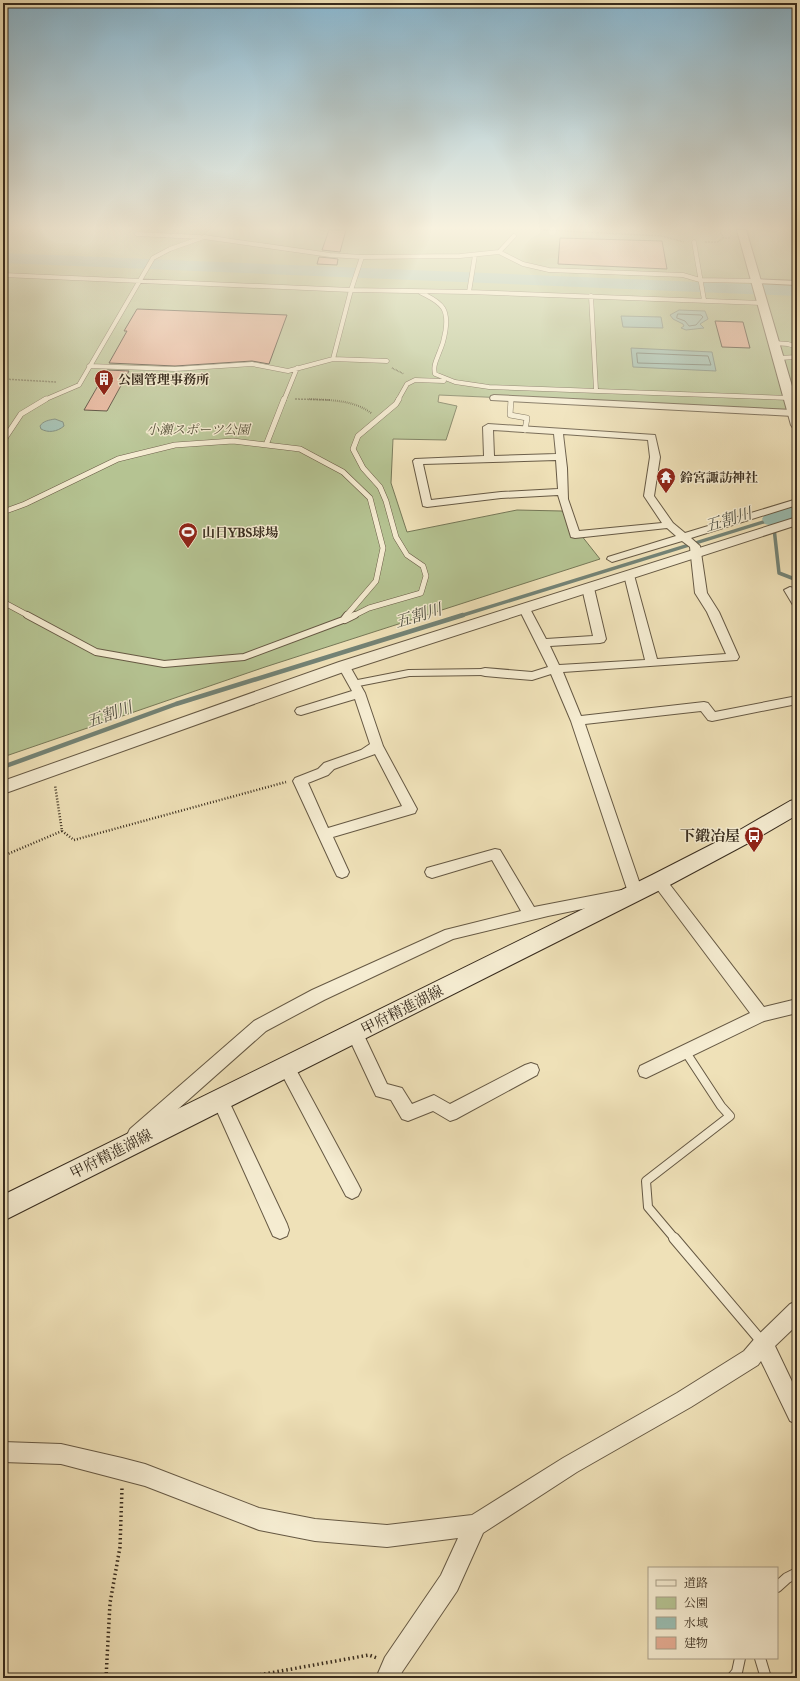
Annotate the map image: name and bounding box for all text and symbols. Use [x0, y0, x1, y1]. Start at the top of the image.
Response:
building icon: 公園管理事務所 [93, 368, 115, 396]
place label: 公園管理事務所 [118, 372, 209, 387]
park label: 小瀬スポーツ公園 [146, 422, 252, 437]
temple icon: 鈴宮諏訪神社 [655, 466, 677, 494]
place label: 鈴宮諏訪神社 [680, 470, 758, 485]
water label: 五割川 [702, 503, 756, 536]
sports icon: 山日YBS球場 [177, 521, 199, 549]
place label: 山日YBS球場 [202, 525, 278, 540]
water label: 五割川 [392, 599, 446, 632]
water label: 五割川 [83, 697, 137, 732]
bus stop icon: 下鍛冶屋 [743, 825, 765, 853]
place label: 下鍛冶屋 [680, 827, 740, 845]
street label: 甲府精進湖線 [358, 982, 446, 1038]
street label: 甲府精進湖線 [67, 1126, 155, 1182]
legend [648, 1567, 778, 1659]
text: 道路 [684, 1576, 708, 1590]
text: 公園 [684, 1596, 708, 1610]
text: 水域 [684, 1616, 708, 1630]
text: 建物 [684, 1636, 708, 1650]

